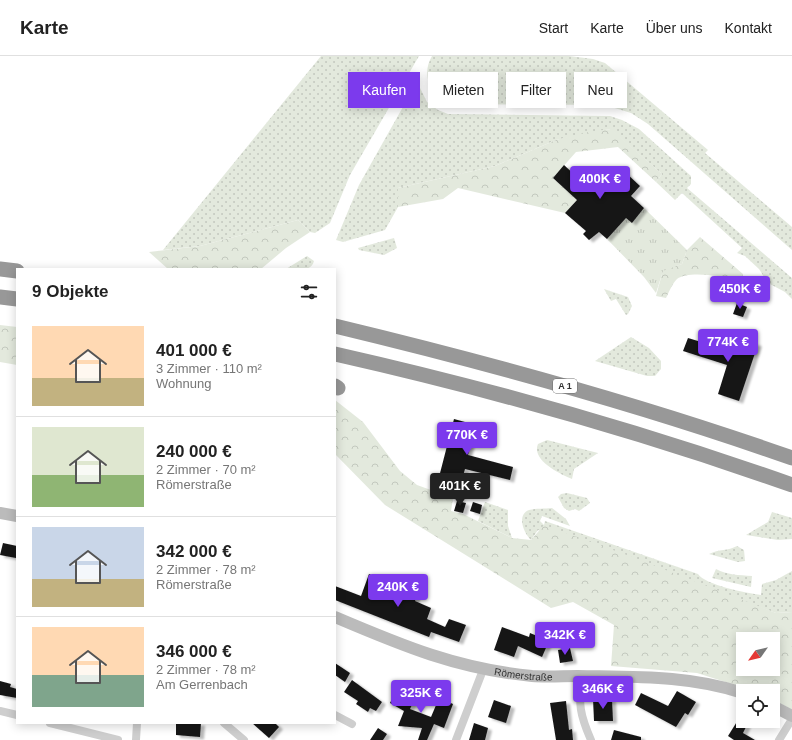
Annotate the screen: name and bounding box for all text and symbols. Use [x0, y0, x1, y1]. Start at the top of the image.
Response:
text: Karte [20, 17, 69, 38]
text: Start [539, 20, 568, 36]
text: Karte [590, 20, 624, 36]
text: Über uns [646, 20, 703, 36]
text: Kontakt [725, 20, 772, 36]
chip: Kaufen [348, 72, 420, 108]
chip: Mieten [428, 72, 498, 108]
chip: Filter [506, 72, 566, 108]
chip: Neu [574, 72, 627, 108]
pin: 400K € [567, 166, 633, 200]
text: 400K € [579, 171, 621, 186]
pin: 450K € [707, 276, 773, 310]
icon: filters [298, 281, 320, 303]
text: 450K € [719, 281, 761, 296]
text: 9 Objekte [32, 282, 109, 301]
pin: 774K € [695, 329, 761, 363]
text: 774K € [707, 334, 749, 349]
text: 401 000 € [156, 341, 232, 360]
icon: home [64, 342, 112, 390]
text: 3 Zimmer · 110 m² [156, 361, 262, 376]
text: Wohnung [156, 376, 211, 391]
road number: A 1 [553, 379, 577, 393]
pin: 770K € [434, 422, 500, 456]
text: 770K € [446, 427, 488, 442]
text: 240 000 € [156, 442, 232, 461]
icon: home [64, 443, 112, 491]
text: 2 Zimmer · 70 m² [156, 462, 256, 477]
pin: 401K € [427, 473, 493, 507]
text: Römerstraße [156, 477, 232, 492]
text: 401K € [439, 478, 481, 493]
text: 342 000 € [156, 542, 232, 561]
icon: home [64, 543, 112, 591]
text: 2 Zimmer · 78 m² [156, 562, 256, 577]
pin: 240K € [365, 574, 431, 608]
text: Römerstraße [156, 577, 232, 592]
text: 240K € [377, 579, 419, 594]
pin: 342K € [532, 622, 598, 656]
text: 342K € [544, 627, 586, 642]
north arrow [736, 632, 780, 676]
map controls [736, 632, 780, 728]
text: 346 000 € [156, 642, 232, 661]
icon: home [64, 643, 112, 691]
text: 2 Zimmer · 78 m² [156, 662, 256, 677]
street label: Römerstraße [493, 666, 553, 682]
pin: 346K € [570, 676, 636, 710]
text: Am Gerrenbach [156, 677, 248, 692]
pin: 325K € [388, 680, 454, 714]
text: 346K € [582, 681, 624, 696]
button: locate [736, 684, 780, 728]
text: 325K € [400, 685, 442, 700]

